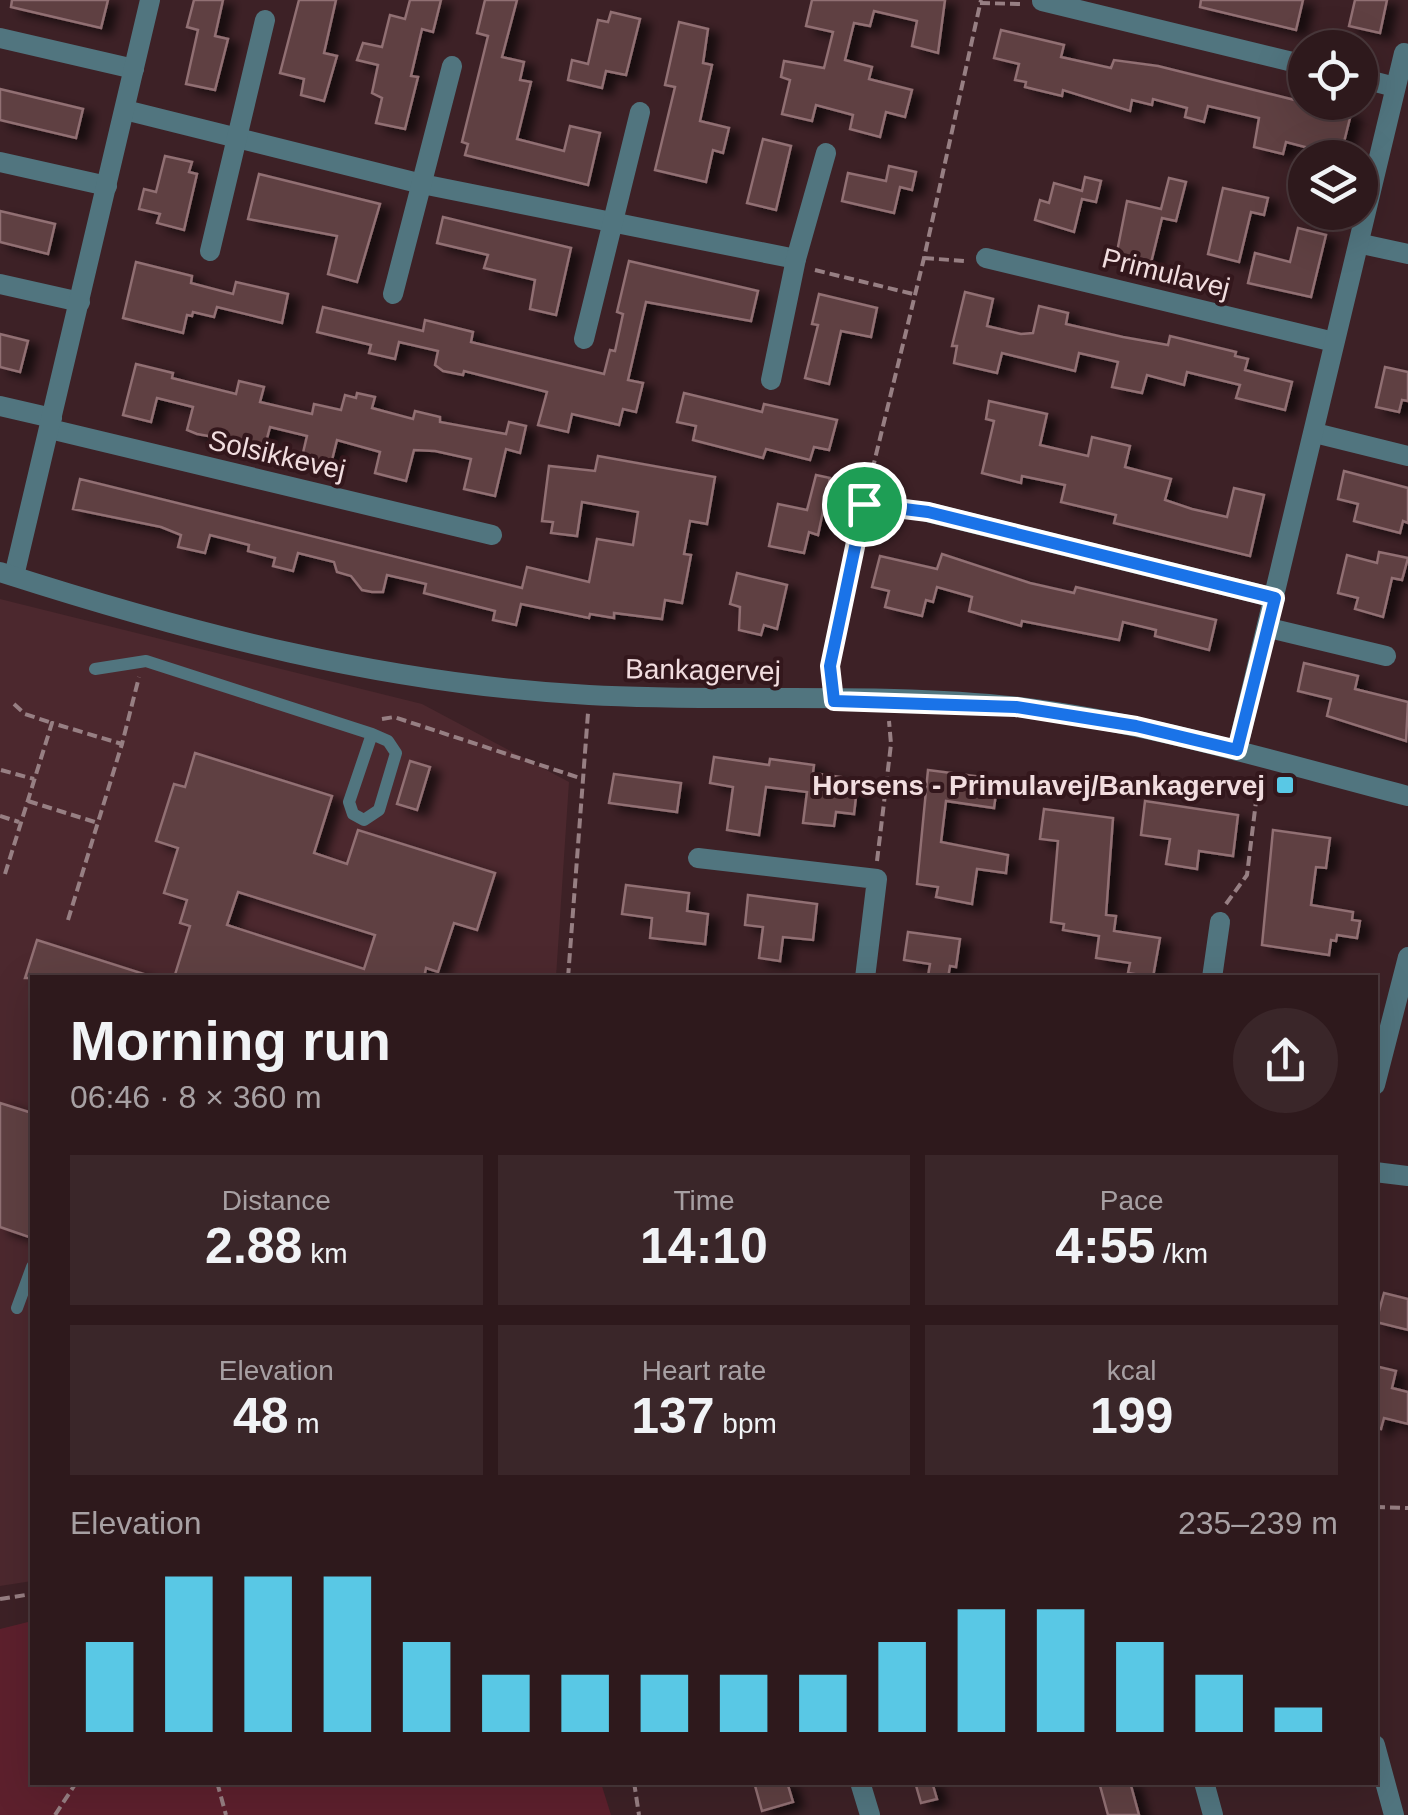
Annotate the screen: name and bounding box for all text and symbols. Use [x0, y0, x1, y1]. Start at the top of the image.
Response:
map controls [1288, 30, 1378, 230]
button: locate [1288, 30, 1378, 120]
button: layers [1288, 140, 1378, 230]
street label: Primulavej [1099, 242, 1233, 304]
street label: Solsikkevej [205, 424, 349, 486]
pin [822, 462, 907, 547]
icon: arrive [837, 477, 892, 532]
street label: Bankagervej [625, 653, 781, 687]
place label: Horsens - Primulavej/Bankagervej [812, 770, 1265, 801]
marker: Horsens - Primulavej/Bankagervej [1274, 774, 1296, 796]
button: share [1233, 1008, 1338, 1113]
text: Morning run [70, 1010, 391, 1072]
text: 06:46 · 8 × 360 m [70, 1079, 322, 1115]
text: Distance [222, 1185, 331, 1216]
text: Time [673, 1185, 735, 1216]
text: Pace [1100, 1185, 1164, 1216]
text: 2.88 [205, 1218, 302, 1274]
text: 14:10 [640, 1218, 768, 1274]
text: 4:55 [1055, 1218, 1155, 1274]
text: km [302, 1238, 348, 1269]
text: /km [1155, 1238, 1208, 1269]
text: Elevation [219, 1355, 334, 1386]
text: Heart rate [642, 1355, 766, 1386]
text: kcal [1107, 1355, 1157, 1386]
text: 48 [233, 1388, 289, 1444]
text: 137 [631, 1388, 715, 1444]
text: 199 [1090, 1388, 1173, 1444]
text: m [289, 1408, 320, 1439]
text: bpm [715, 1408, 777, 1439]
text: Elevation [70, 1505, 202, 1541]
text: 235–239 m [1178, 1505, 1338, 1541]

